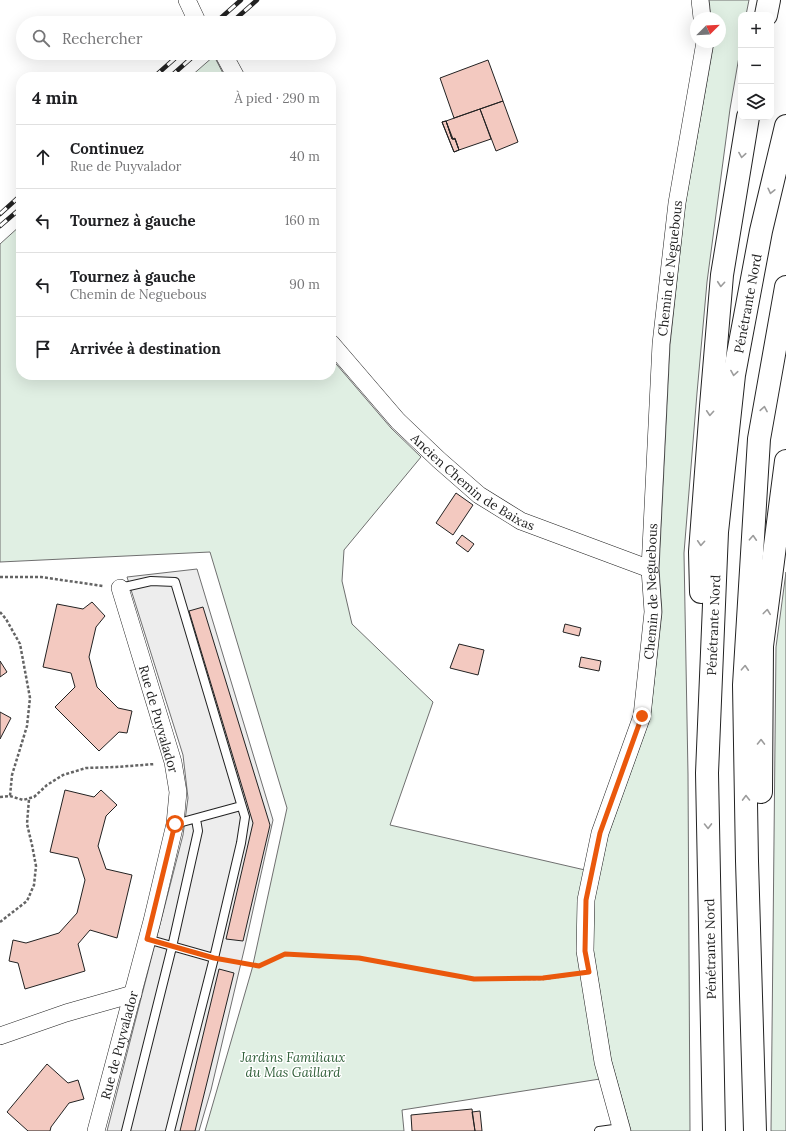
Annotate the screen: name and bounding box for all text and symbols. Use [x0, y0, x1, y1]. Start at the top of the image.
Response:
north arrow [690, 12, 726, 48]
map controls [738, 12, 774, 120]
button: + [738, 12, 774, 48]
search box [16, 16, 336, 60]
icon: search [30, 27, 52, 49]
text: Rechercher [62, 29, 142, 48]
button: − [738, 48, 774, 84]
button: layers [738, 84, 774, 120]
text: 4 min [32, 87, 78, 109]
text: À pied · 290 m [235, 90, 320, 107]
text: Continuez [70, 139, 144, 158]
icon: ahead [32, 146, 54, 168]
text: 40 m [290, 148, 320, 165]
one-way arrow [738, 152, 747, 159]
text: Rue de Puyvalador [70, 158, 181, 175]
one-way arrow [767, 188, 775, 194]
street label: Chemin de Neguebous [654, 199, 686, 337]
icon: left [32, 210, 54, 232]
text: Tournez à gauche [70, 211, 196, 230]
text: 160 m [285, 212, 320, 229]
street label: Pénétrante Nord [730, 252, 766, 355]
text: Tournez à gauche [70, 267, 196, 286]
icon: left [32, 274, 54, 296]
text: 90 m [289, 276, 320, 293]
one-way arrow [717, 281, 726, 287]
text: Chemin de Neguebous [70, 286, 207, 303]
icon: arrive [32, 338, 54, 360]
text: Arrivée à destination [70, 339, 221, 358]
one-way arrow [730, 370, 739, 376]
one-way arrow [759, 406, 768, 412]
one-way arrow [706, 410, 715, 416]
street label: Ancien Chemin de Baixas [406, 429, 537, 534]
street label: Chemin de Neguebous [640, 523, 662, 660]
one-way arrow [748, 535, 757, 541]
one-way arrow [696, 540, 705, 546]
street label: Pénétrante Nord [703, 574, 724, 676]
one-way arrow [762, 609, 771, 615]
street label: Rue de Puyvalador [135, 663, 182, 775]
one-way arrow [741, 665, 750, 671]
route end [633, 707, 651, 725]
one-way arrow [757, 739, 765, 745]
one-way arrow [742, 795, 750, 801]
route start [166, 815, 184, 833]
one-way arrow [704, 823, 712, 829]
street label: Pénétrante Nord [701, 898, 720, 1000]
street label: Rue de Puyvalador [97, 989, 142, 1101]
park label: Jardins Familiaux du Mas Gaillard [240, 1049, 345, 1081]

